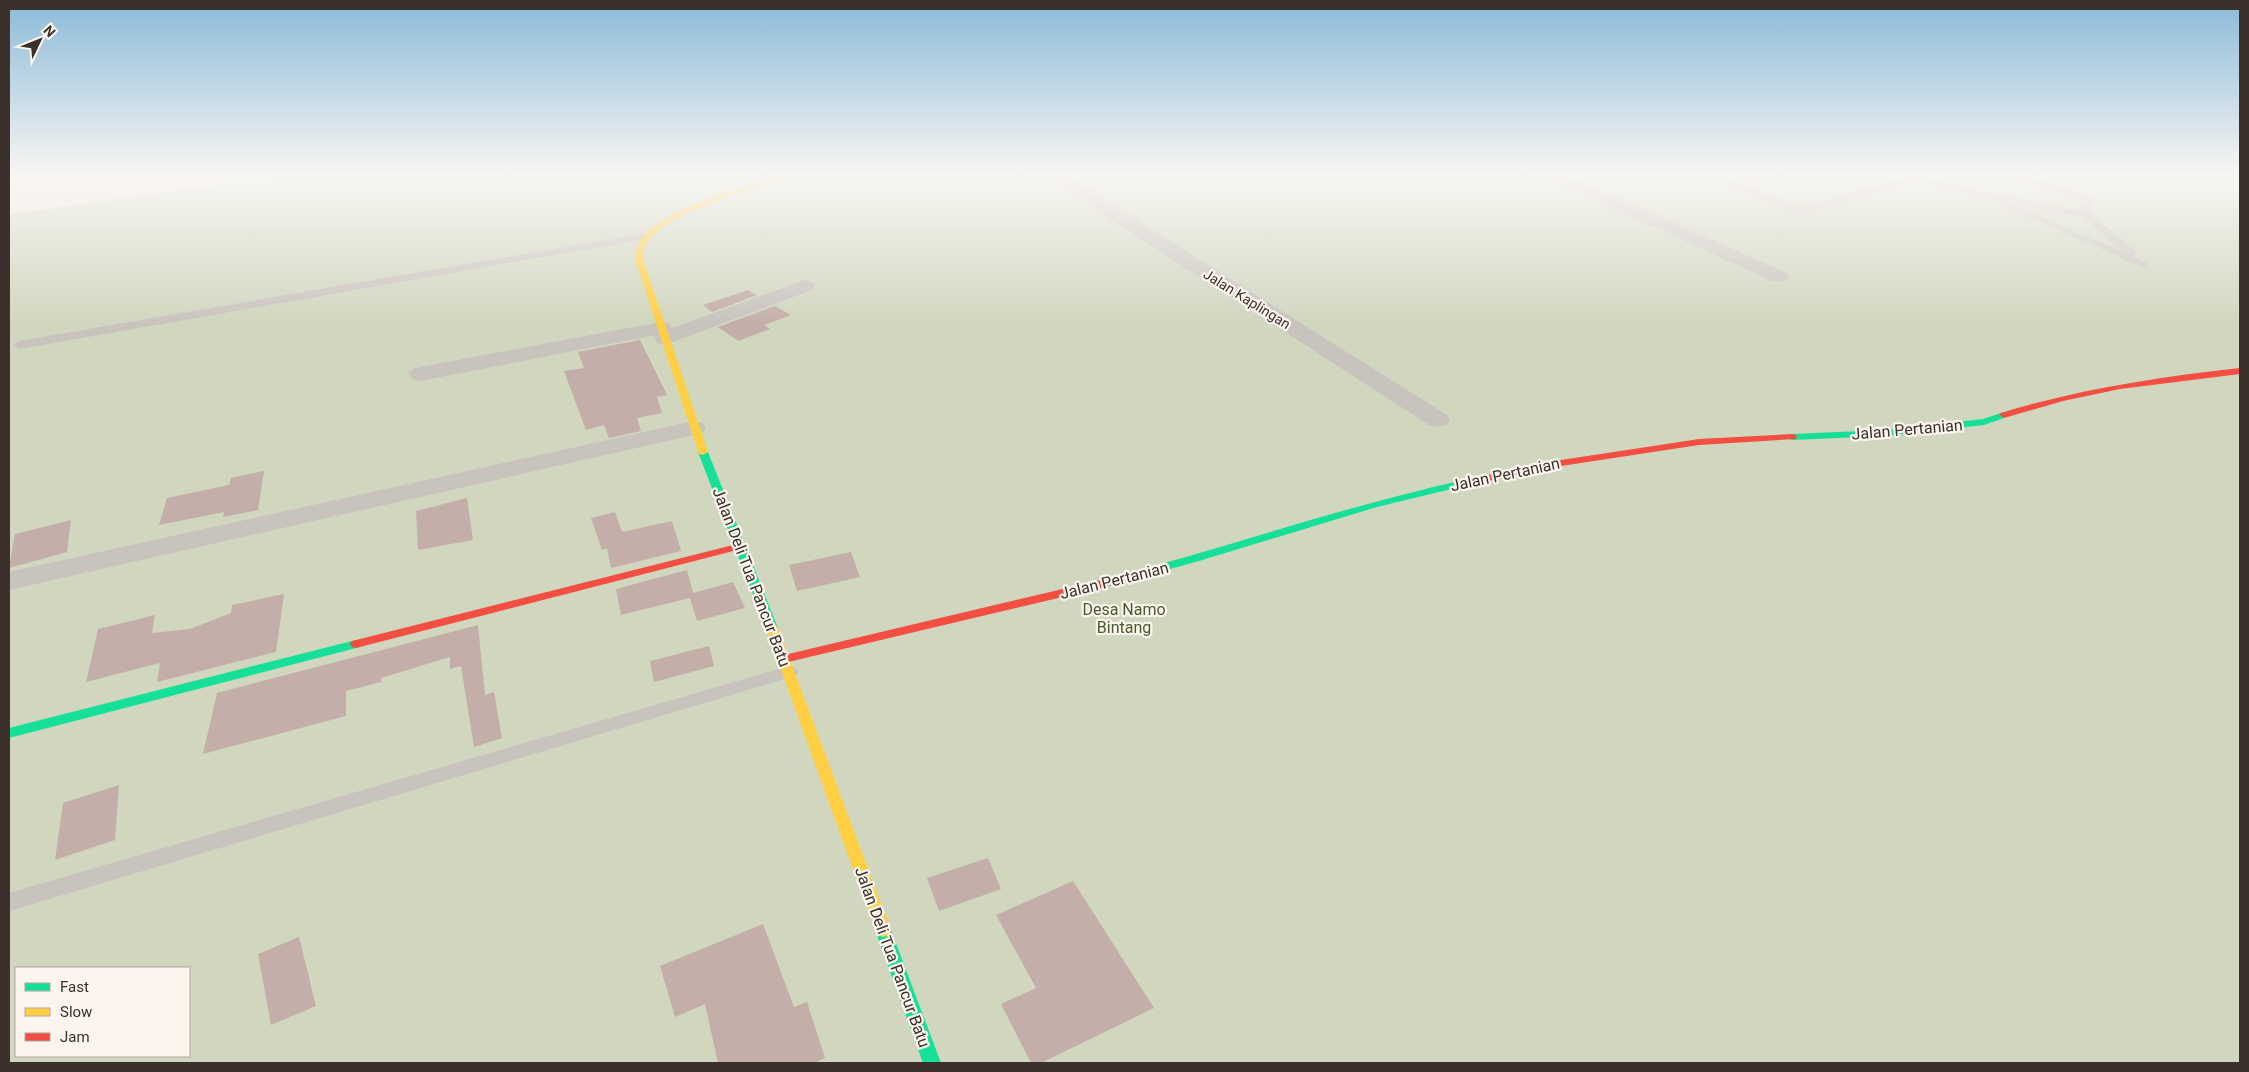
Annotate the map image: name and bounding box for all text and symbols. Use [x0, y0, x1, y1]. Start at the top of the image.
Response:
north arrow [15, 15, 65, 65]
text: N [40, 22, 59, 40]
street label: Jalan Kaplingan [1201, 266, 1293, 332]
street label: Jalan Pertanian [1851, 415, 1963, 444]
street label: Jalan Pertanian [1449, 454, 1562, 495]
street label: Jalan Deli Tua Pancur Batu [709, 485, 795, 670]
street label: Jalan Pertanian [1058, 558, 1170, 603]
park label: Desa Namo Bintang [1082, 600, 1166, 637]
street label: Jalan Deli Tua Pancur Batu [851, 864, 934, 1050]
legend [15, 967, 190, 1057]
text: Fast [60, 978, 89, 996]
text: Slow [60, 1003, 92, 1021]
text: Jam [60, 1028, 90, 1046]

